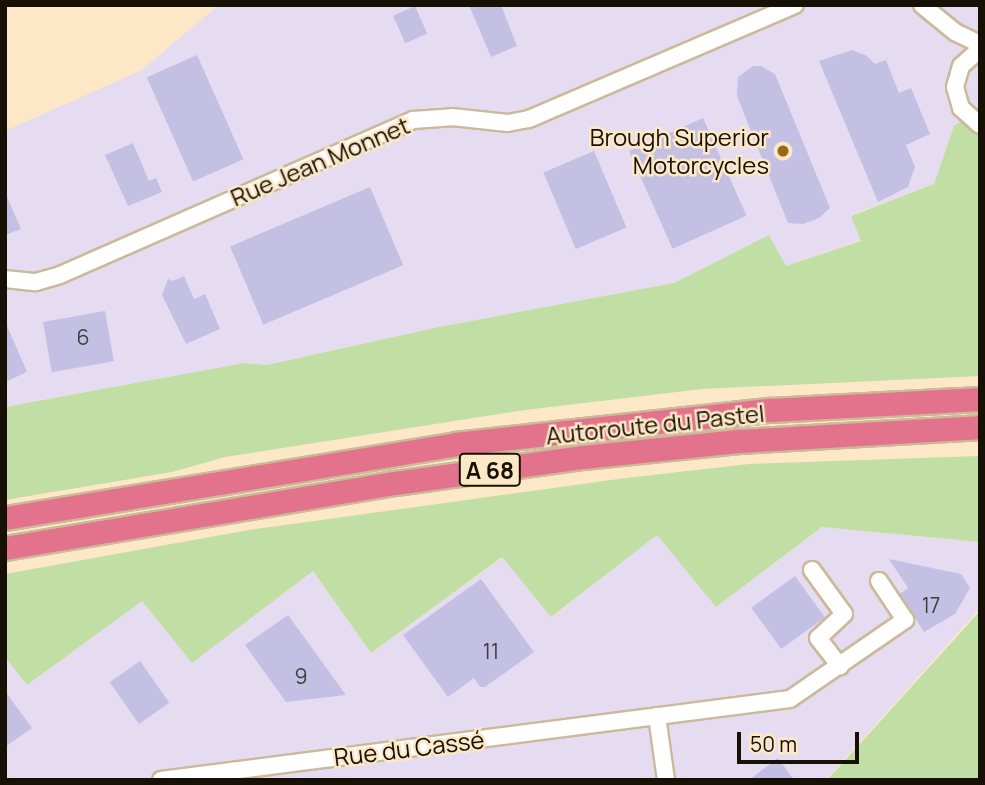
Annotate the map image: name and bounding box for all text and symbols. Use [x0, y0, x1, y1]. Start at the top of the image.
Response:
street label: Rue Jean Monnet [226, 110, 414, 212]
place label: Brough Superior Motorcycles [590, 123, 769, 179]
marker: Brough Superior Motorcycles [775, 143, 791, 159]
house number: 6 [76, 324, 90, 350]
street label: Autoroute du Pastel [544, 398, 766, 450]
road number: A 68 [458, 450, 522, 490]
house number: 17 [922, 592, 940, 618]
house number: 11 [483, 638, 499, 664]
house number: 9 [294, 663, 308, 689]
scale bar [740, 718, 862, 762]
street label: Rue du Cassé [332, 724, 486, 772]
text: 50 m [750, 730, 797, 758]

